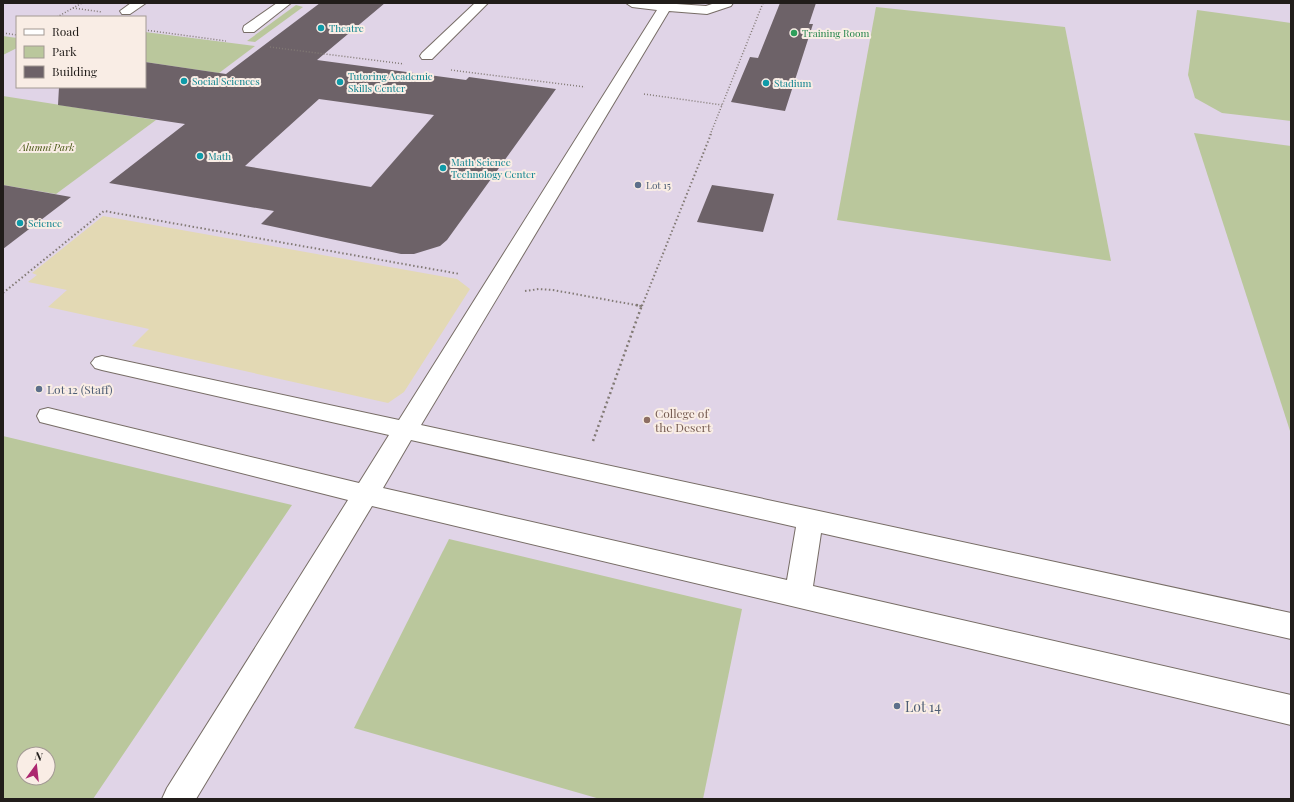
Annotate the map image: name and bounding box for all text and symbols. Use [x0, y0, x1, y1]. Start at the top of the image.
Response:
legend [16, 16, 146, 88]
place label: Theatre [329, 21, 364, 35]
text: Road [52, 23, 79, 39]
marker: Theatre [316, 23, 326, 33]
place label: Training Room [802, 26, 870, 40]
marker: Training Room [789, 28, 799, 38]
text: Park [52, 43, 77, 59]
text: Building [52, 63, 98, 79]
place label: Tutoring Academic Skills Center [348, 69, 433, 95]
place label: Social Sciences [192, 74, 260, 88]
marker: Social Sciences [179, 76, 189, 86]
place label: Stadium [774, 76, 811, 90]
marker: Tutoring Academic Skills Center [335, 77, 345, 87]
marker: Stadium [761, 78, 771, 88]
park label: Alumni Park [19, 140, 74, 154]
place label: Math [208, 149, 231, 163]
marker: Math [195, 151, 205, 161]
place label: Math Science Technology Center [451, 155, 536, 181]
marker: Math Science Technology Center [438, 163, 448, 173]
place label: Lot 15 [646, 178, 671, 192]
marker: Lot 15 [633, 180, 643, 190]
place label: Science [28, 216, 62, 230]
marker: Science [15, 218, 25, 228]
place label: Lot 12 (Staff) [47, 381, 113, 397]
marker: Lot 12 (Staff) [34, 384, 44, 394]
place label: College of the Desert [655, 405, 712, 435]
marker: College of the Desert [642, 415, 652, 425]
place label: Lot 14 [905, 697, 941, 716]
marker: Lot 14 [892, 701, 902, 711]
north arrow [16, 746, 56, 786]
text: N [33, 748, 45, 764]

